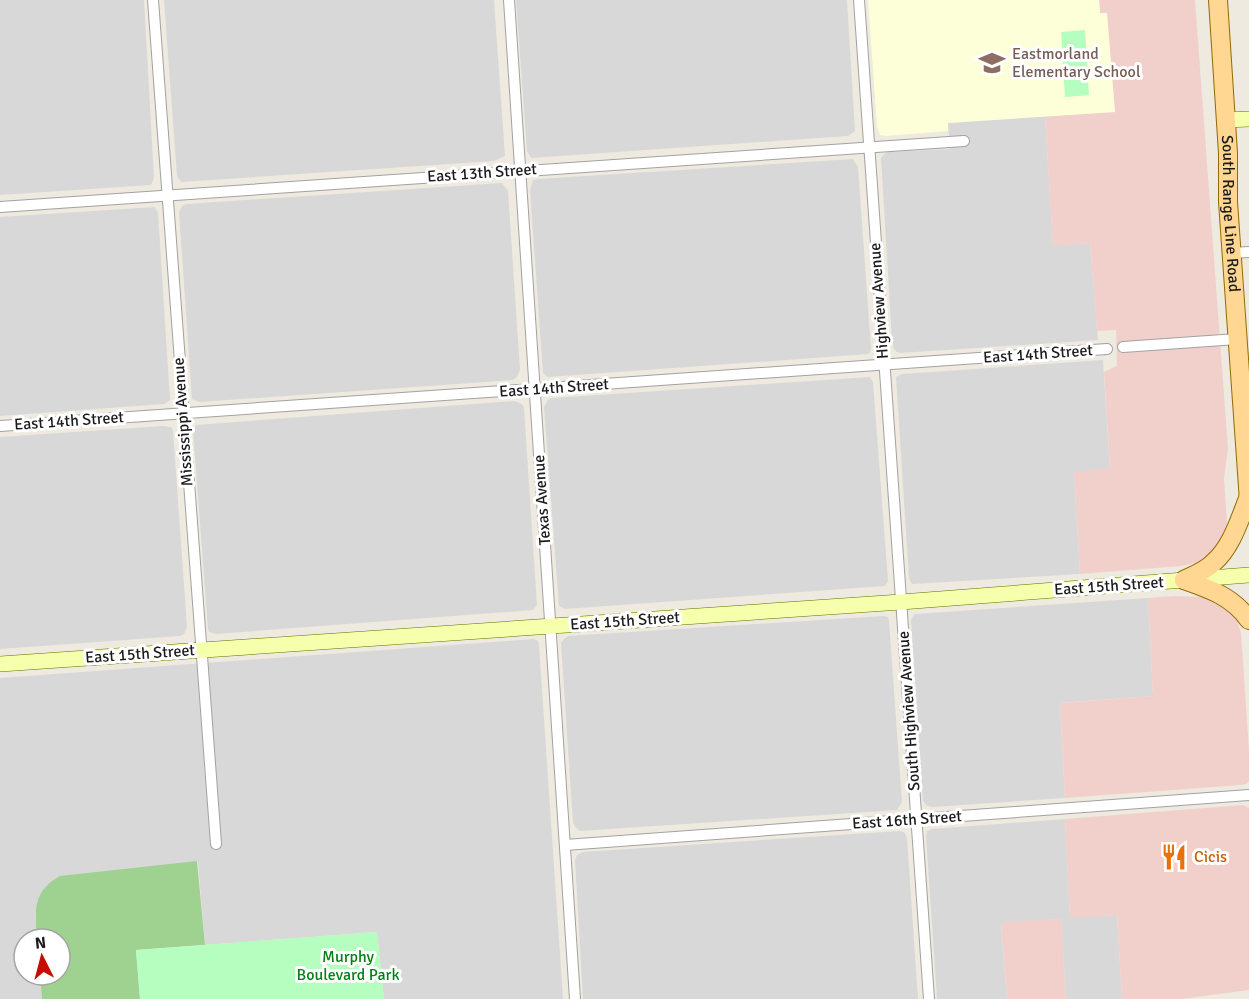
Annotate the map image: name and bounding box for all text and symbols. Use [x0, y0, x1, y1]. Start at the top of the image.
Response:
place label: Eastmorland Elementary School [1012, 44, 1141, 82]
school or university icon: Eastmorland Elementary School [977, 48, 1007, 78]
street label: South Range Line Road [1217, 134, 1244, 293]
street label: East 13th Street [426, 159, 538, 187]
street label: Highview Avenue [865, 242, 893, 360]
street label: East 14th Street [982, 340, 1094, 368]
street label: Mississippi Avenue [169, 357, 197, 487]
street label: East 14th Street [498, 374, 610, 402]
street label: East 14th Street [13, 407, 125, 435]
street label: Texas Avenue [529, 454, 555, 546]
street label: East 15th Street [1053, 572, 1165, 600]
street label: East 15th Street [569, 607, 681, 635]
street label: South Highview Avenue [893, 630, 925, 792]
street label: East 15th Street [84, 640, 196, 668]
street label: East 16th Street [851, 806, 963, 834]
restaurant icon: Cicis [1159, 842, 1189, 872]
place label: Cicis [1194, 847, 1227, 867]
north arrow [12, 927, 72, 987]
text: N [34, 933, 47, 954]
park label: Murphy Boulevard Park [297, 947, 399, 985]

